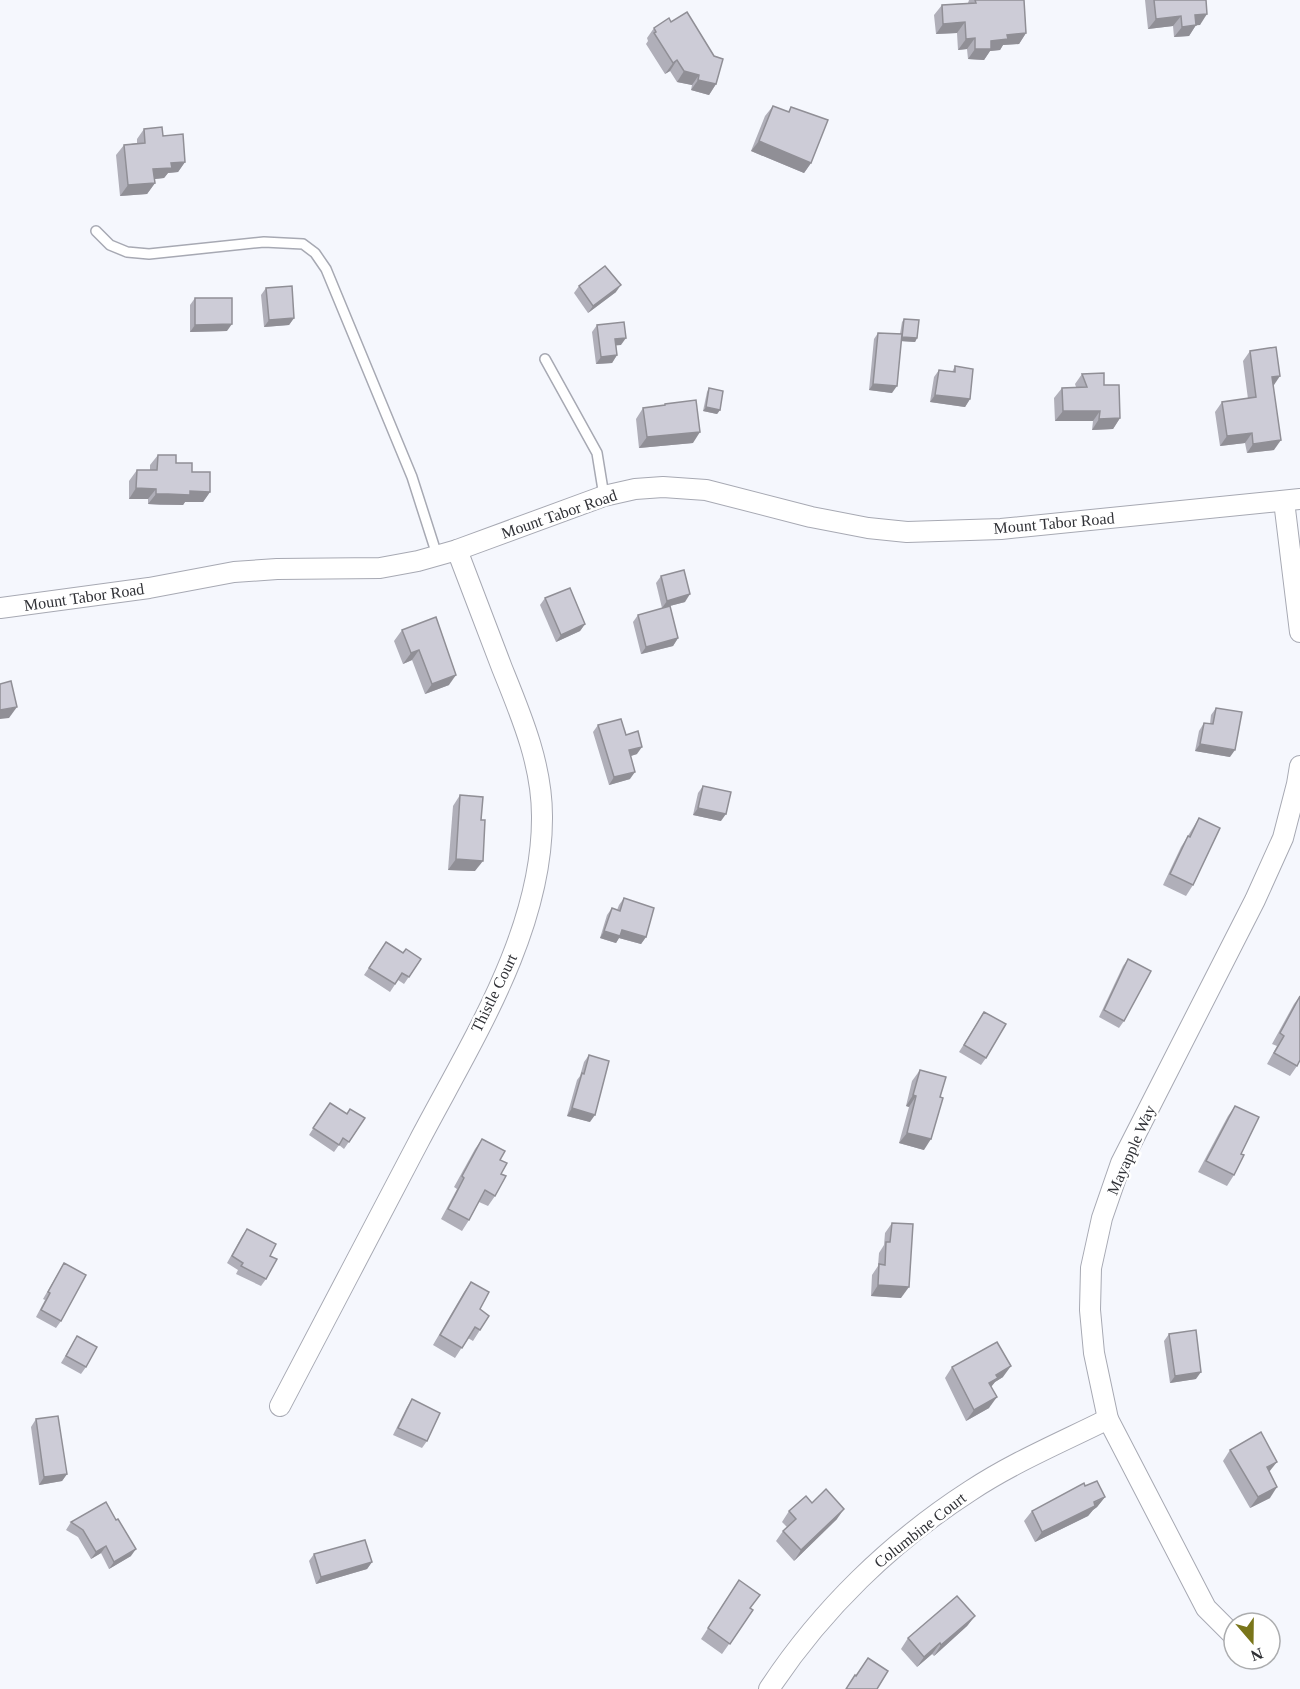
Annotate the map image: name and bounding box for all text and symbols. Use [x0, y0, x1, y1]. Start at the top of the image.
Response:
street label: Mount Tabor Road [499, 486, 619, 542]
street label: Mount Tabor Road [993, 509, 1115, 537]
street label: Mount Tabor Road [23, 580, 145, 614]
street label: Thistle Court [468, 951, 520, 1035]
street label: Mayapple Way [1104, 1102, 1159, 1198]
street label: Columbine Court [871, 1489, 970, 1571]
north arrow [1222, 1611, 1282, 1671]
text: N [1248, 1645, 1265, 1665]

